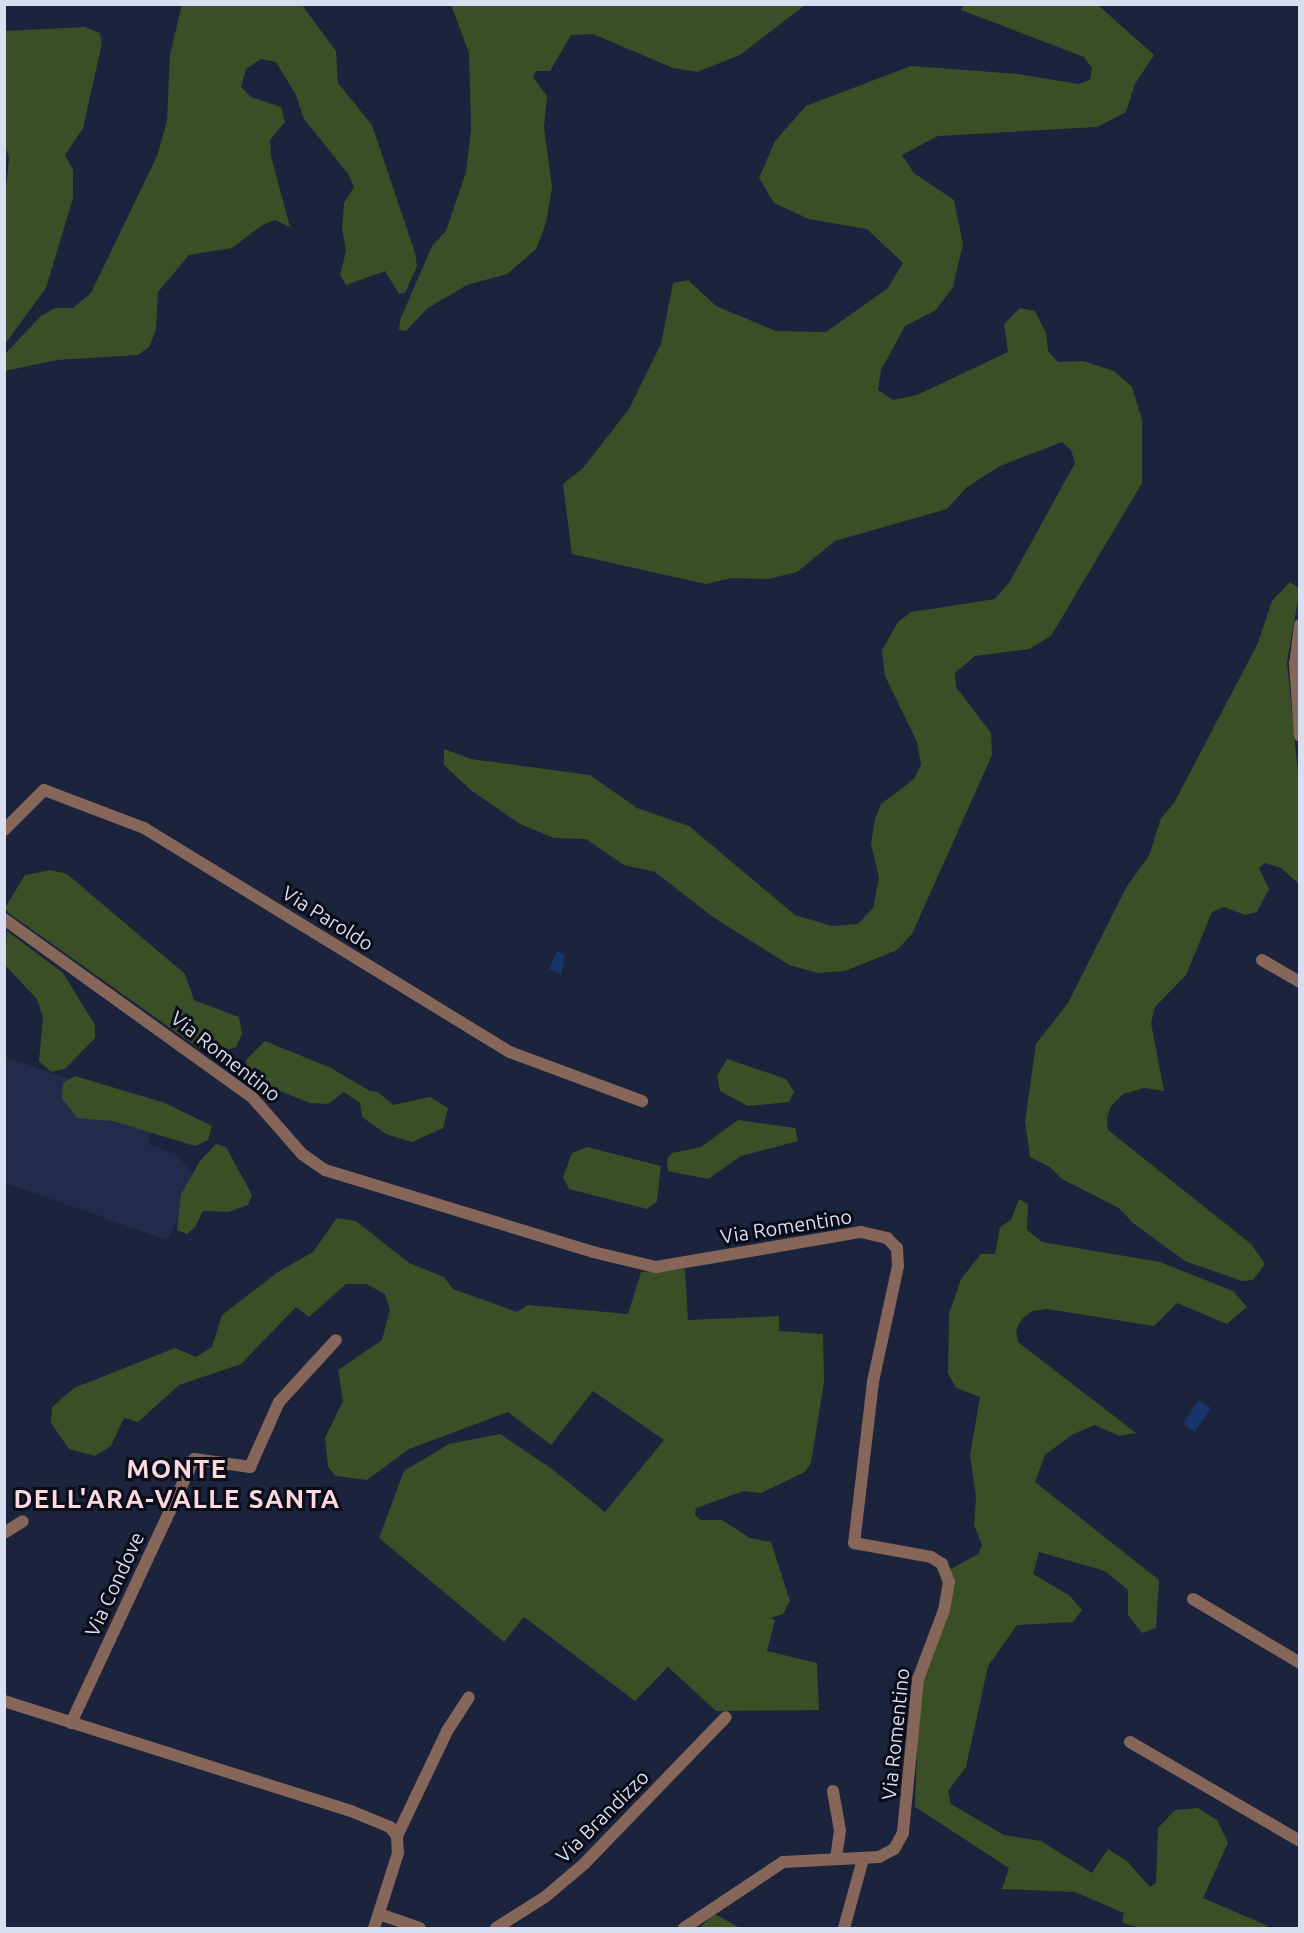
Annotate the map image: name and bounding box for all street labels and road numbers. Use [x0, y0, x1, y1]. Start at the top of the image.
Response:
street label: Via Paroldo [278, 881, 378, 955]
street label: Via Romentino [166, 1006, 286, 1106]
street label: Via Romentino [719, 1204, 853, 1248]
street label: Via Condove [79, 1528, 149, 1640]
street label: Via Romentino [876, 1667, 914, 1801]
street label: Via Brandizzo [551, 1765, 653, 1867]

